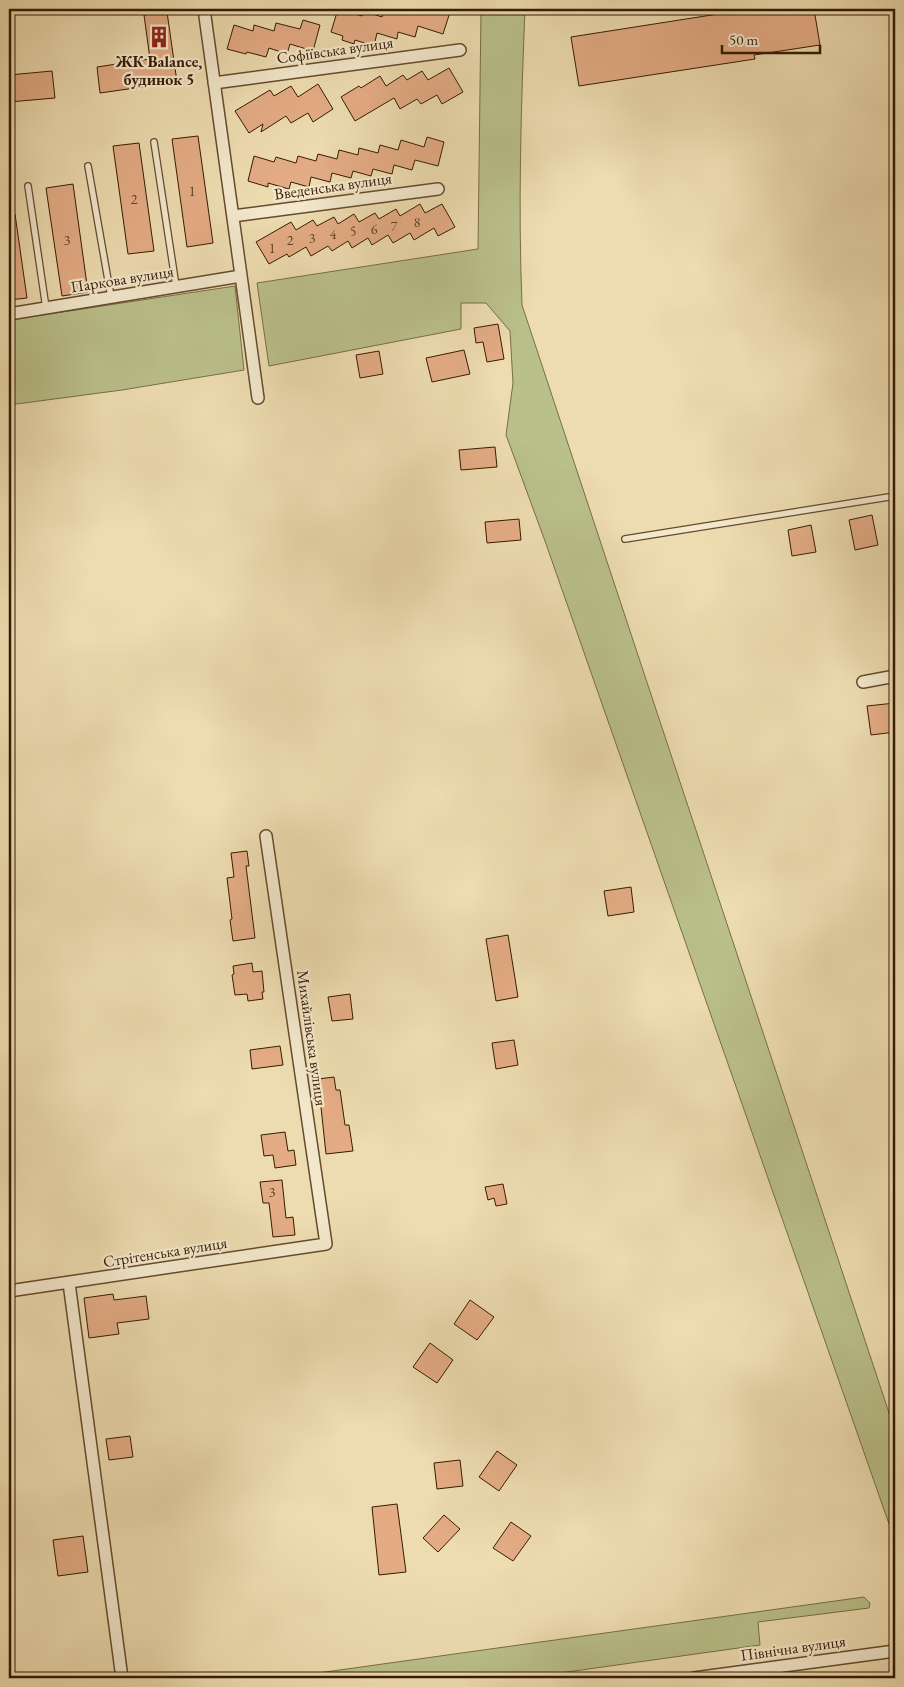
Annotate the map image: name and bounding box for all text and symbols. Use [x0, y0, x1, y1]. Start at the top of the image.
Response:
scale bar [722, 22, 819, 54]
building icon: ЖК Balance, будинок 5 [146, 24, 172, 50]
text: 50 m [729, 30, 758, 49]
street label: Софіївська вулиця [275, 31, 395, 69]
place label: ЖК Balance, будинок 5 [115, 51, 202, 90]
street label: Введенська вулиця [273, 167, 393, 205]
house number: 1 [189, 182, 195, 200]
house number: 2 [131, 190, 138, 208]
house number: 8 [414, 213, 421, 231]
house number: 7 [391, 217, 398, 235]
house number: 6 [371, 220, 378, 238]
house number: 5 [350, 222, 356, 240]
house number: 4 [330, 225, 337, 243]
house number: 3 [309, 229, 316, 247]
house number: 3 [64, 231, 71, 249]
house number: 2 [287, 231, 294, 249]
house number: 1 [269, 239, 275, 257]
street label: Паркова вулиця [69, 260, 175, 298]
street label: Михайлівська вулиця [292, 969, 332, 1107]
house number: 3 [269, 1183, 276, 1201]
street label: Стрітенська вулиця [101, 1232, 229, 1272]
street label: Північна вулиця [739, 1630, 847, 1666]

